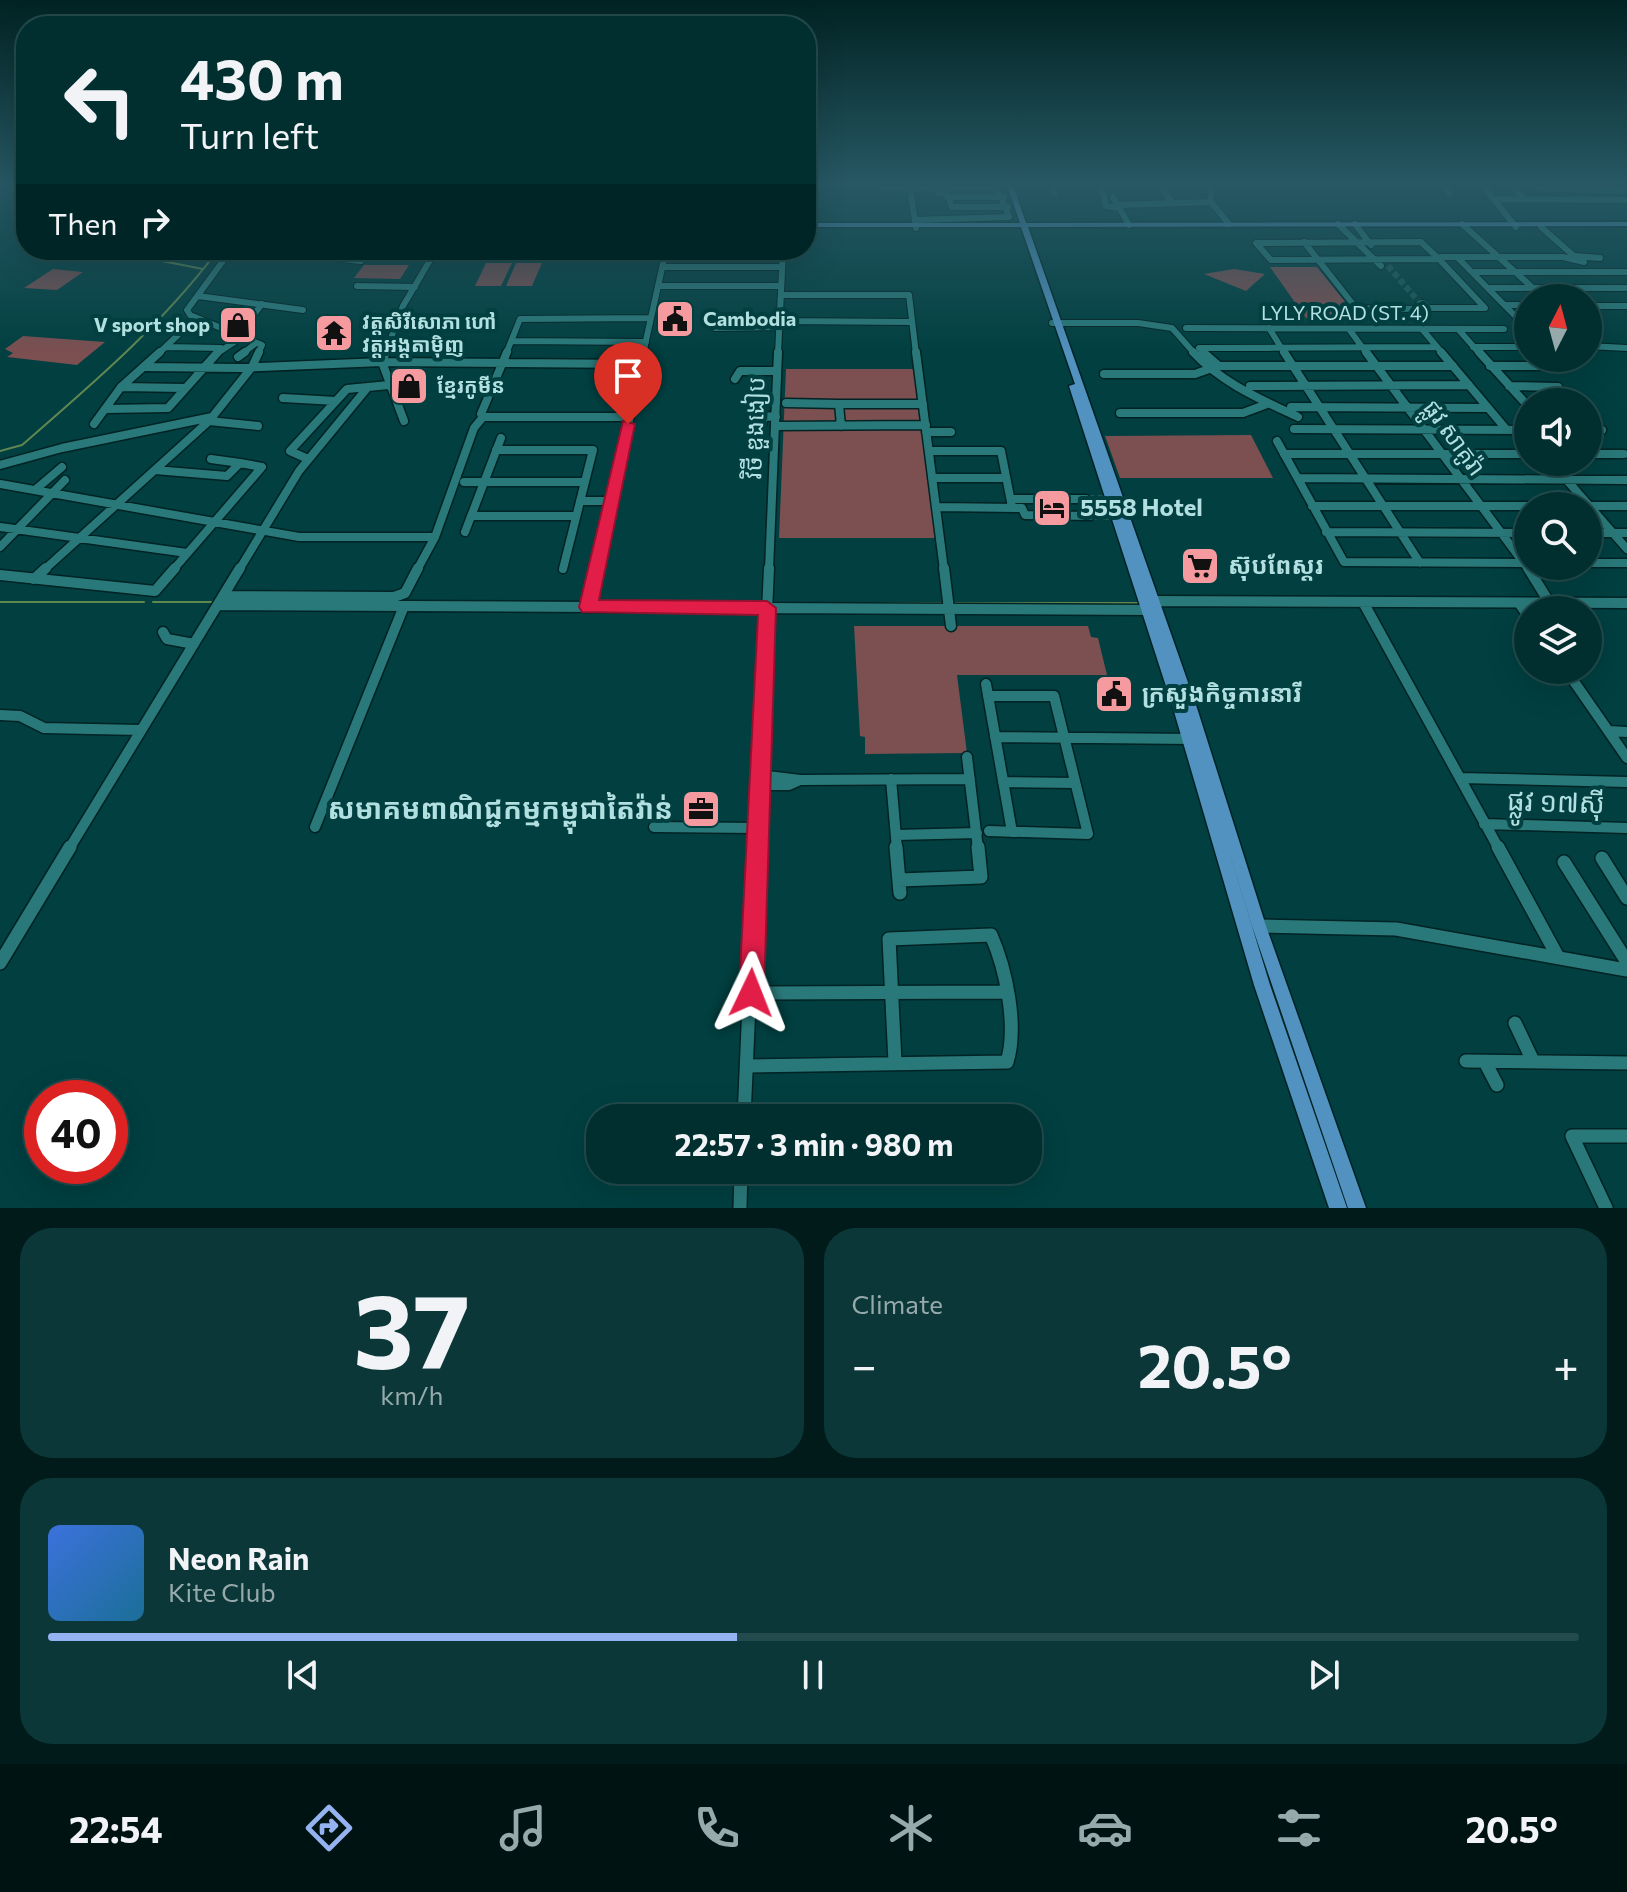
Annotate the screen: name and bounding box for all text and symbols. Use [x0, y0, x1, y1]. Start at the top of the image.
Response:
text: 430 m [180, 43, 344, 112]
icon: left [48, 48, 152, 152]
text: Turn left [180, 112, 319, 156]
icon: right [133, 200, 177, 244]
text: Then [48, 204, 117, 241]
north arrow [1514, 284, 1602, 372]
map controls [1514, 284, 1602, 684]
public building icon: Cambodia [654, 298, 696, 340]
street label: LYLY ROAD (ST. 4) [1261, 300, 1429, 324]
shop icon: V sport shop [217, 304, 259, 346]
place label: Cambodia [703, 306, 796, 330]
place label: វត្តសិរីសោភា ហៅ វត្តអង្តតាម៉ិញ [362, 309, 496, 358]
place label: V sport shop [94, 312, 210, 336]
temple icon: វត្តសិរីសោភា ហៅ វត្តអង្តតាម៉ិញ [313, 312, 355, 354]
pin [594, 342, 662, 424]
icon: arrive [606, 354, 650, 398]
shop icon: ខ្មែរកូមីន [388, 365, 430, 407]
place label: ខ្មែរកូមីន [437, 373, 505, 399]
street label: វិថី ឌួងងៀប [737, 376, 771, 480]
button: sound [1514, 388, 1602, 476]
street label: ផ្លូវ សាគូរ៉ា [1411, 393, 1492, 486]
hotel icon: 5558 Hotel [1031, 487, 1073, 529]
place label: 5558 Hotel [1080, 492, 1203, 521]
button: search [1514, 492, 1602, 580]
supermarket icon: ស៊ុបពែស្តរ [1179, 545, 1221, 587]
place label: ស៊ុបពែស្តរ [1228, 550, 1323, 581]
button: layers [1514, 596, 1602, 684]
public building icon: ក្រសួងកិច្ចការនារី [1093, 673, 1135, 715]
place label: ក្រសួងកិច្ចការនារី [1142, 678, 1302, 709]
street label: ផ្លូវ ១៧ស៊ី [1506, 782, 1606, 829]
office icon: សមាគមពាណិជ្ជកម្មកម្ពុជាតៃវ៉ាន់ [680, 788, 722, 830]
place label: សមាគមពាណិជ្ជកម្មកម្ពុជាតៃវ៉ាន់ [328, 791, 673, 834]
position arrow [709, 951, 793, 1035]
speed limit sign: 40 [24, 1080, 128, 1184]
text: 22:57 · 3 min · 980 m [675, 1125, 953, 1162]
text: 37 [353, 1263, 470, 1390]
text: Climate [852, 1288, 943, 1319]
text: 20.5° [1138, 1327, 1292, 1400]
text: − [852, 1337, 877, 1391]
text: + [1553, 1337, 1579, 1391]
text: km/h [380, 1379, 443, 1410]
text: Neon Rain [168, 1539, 309, 1576]
text: Kite Club [168, 1576, 276, 1607]
icon: previous [281, 1653, 325, 1697]
icon: pause [791, 1653, 835, 1697]
icon: next [1302, 1653, 1346, 1697]
icon: directions [301, 1800, 357, 1856]
icon: music [495, 1800, 551, 1856]
icon: phone [689, 1800, 745, 1856]
icon: climate [883, 1800, 939, 1856]
icon: car [1077, 1800, 1133, 1856]
icon: filters [1271, 1800, 1327, 1856]
text: 22:54 [69, 1806, 163, 1850]
text: 20.5° [1466, 1806, 1558, 1850]

